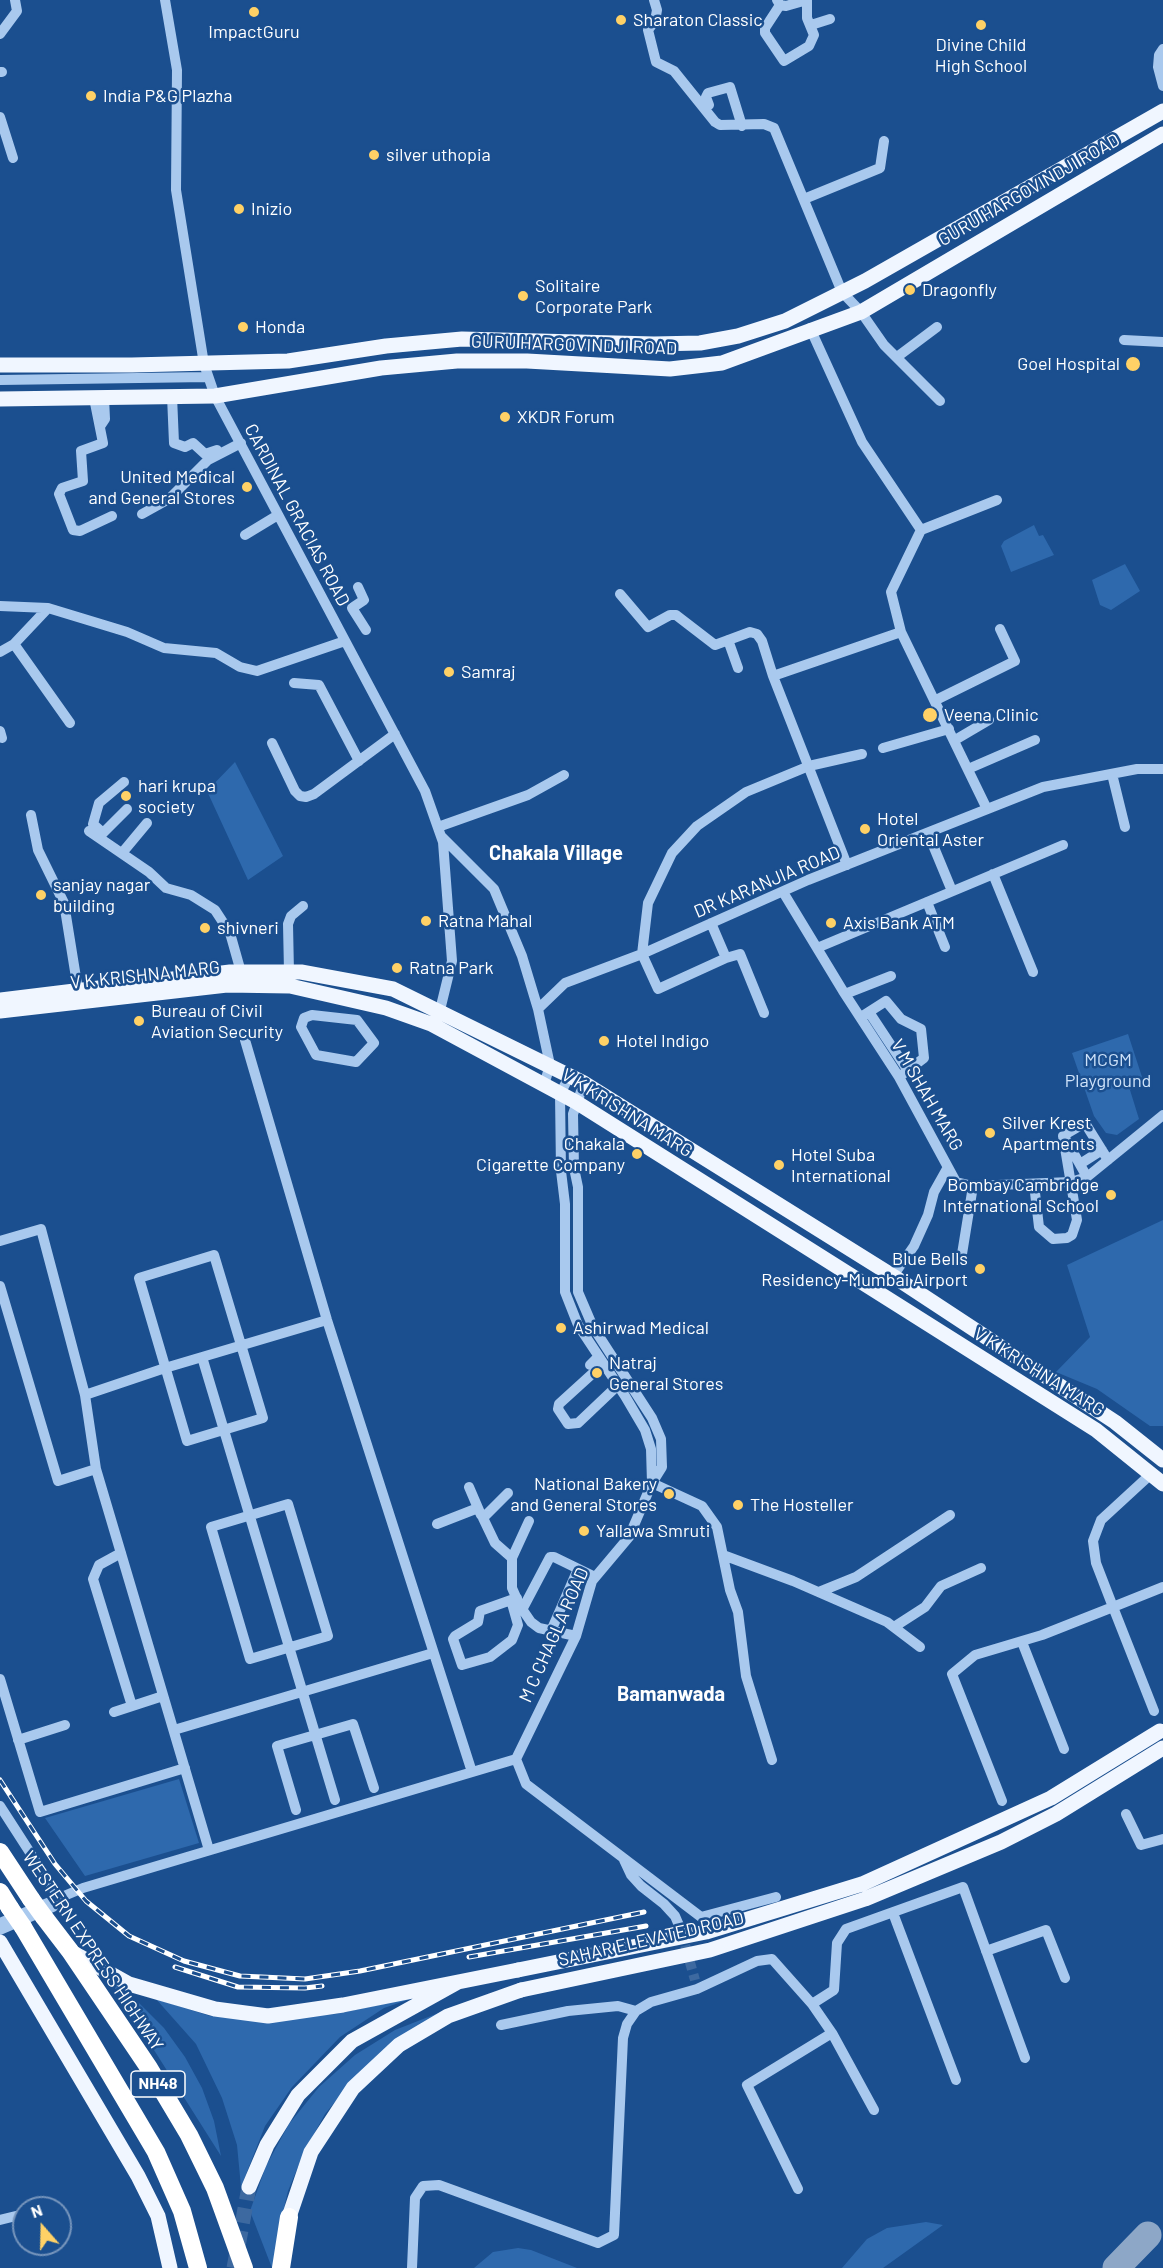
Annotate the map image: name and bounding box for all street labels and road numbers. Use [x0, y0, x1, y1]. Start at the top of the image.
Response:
street label: GURU HARGOVINDJI ROAD [934, 129, 1124, 251]
street label: GURU HARGOVINDJI ROAD [471, 331, 677, 359]
street label: CARDINAL GRACIAS ROAD [240, 420, 354, 610]
street label: DR KARANJIA ROAD [691, 841, 843, 923]
street label: V K KRISHNA MARG [69, 956, 221, 994]
street label: V M SHAH MARG [886, 1035, 968, 1155]
street label: V K KRISHNA MARG [558, 1064, 696, 1162]
street label: V K KRISHNA MARG [970, 1323, 1108, 1421]
street label: M C CHAGLA ROAD [515, 1564, 593, 1706]
street label: WESTERN EXPRESS HIGHWAY [18, 1847, 168, 2055]
street label: SAHAR ELEVATED ROAD [556, 1907, 746, 1971]
road number: NH48 [131, 2071, 185, 2097]

